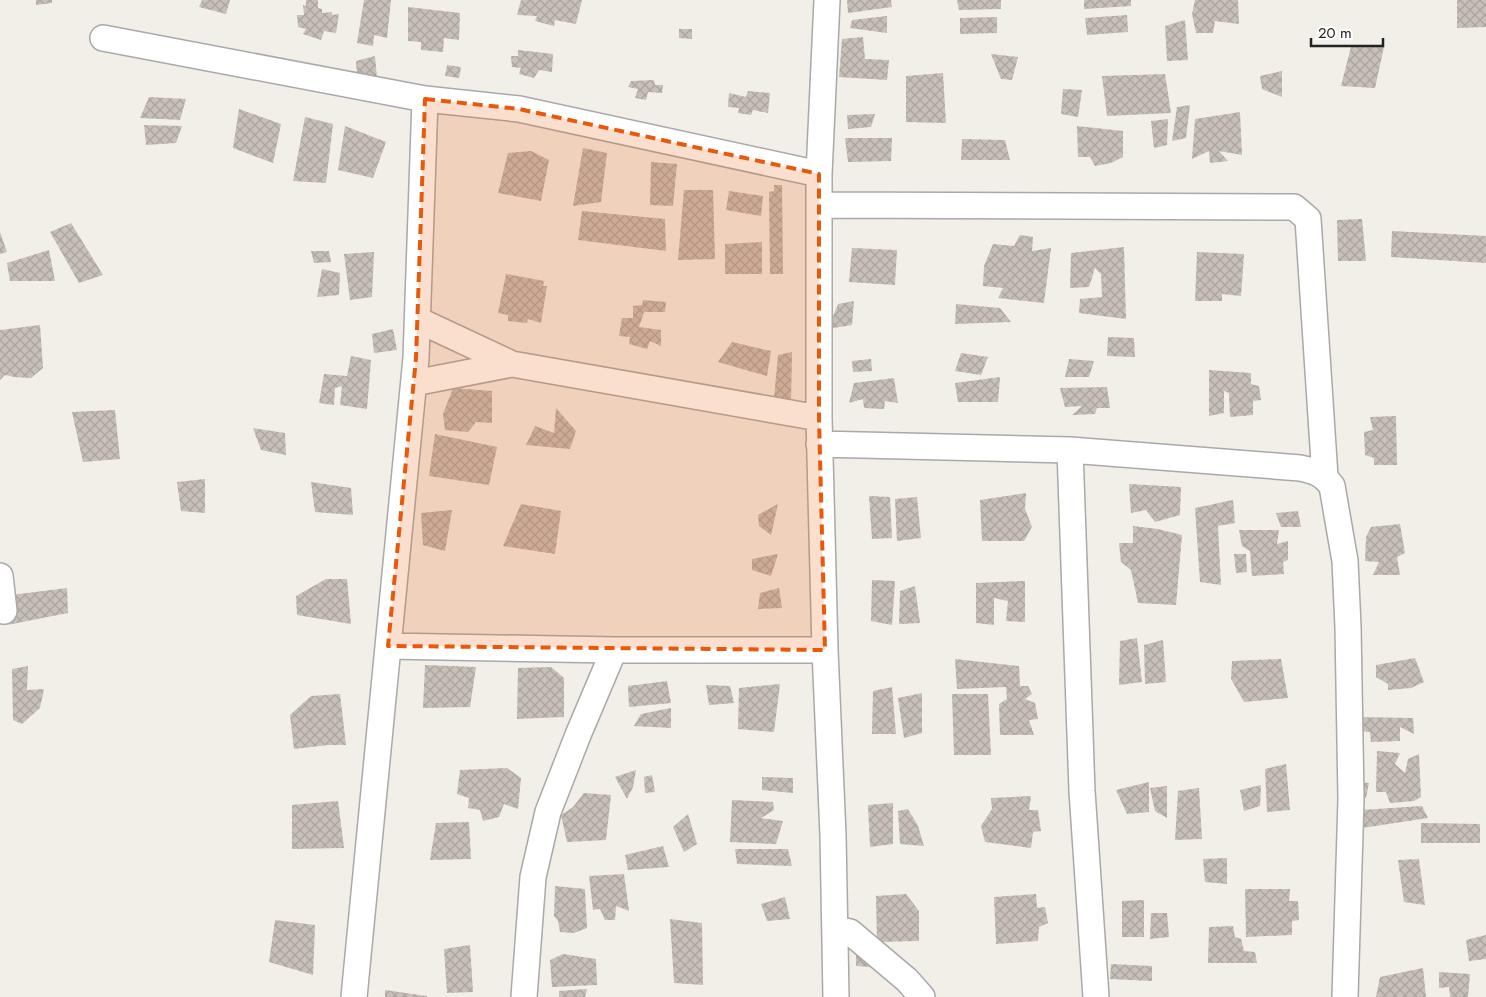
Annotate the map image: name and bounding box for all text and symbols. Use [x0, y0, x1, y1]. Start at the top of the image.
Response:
scale bar [1311, 15, 1384, 47]
text: 20 m [1318, 22, 1352, 44]

